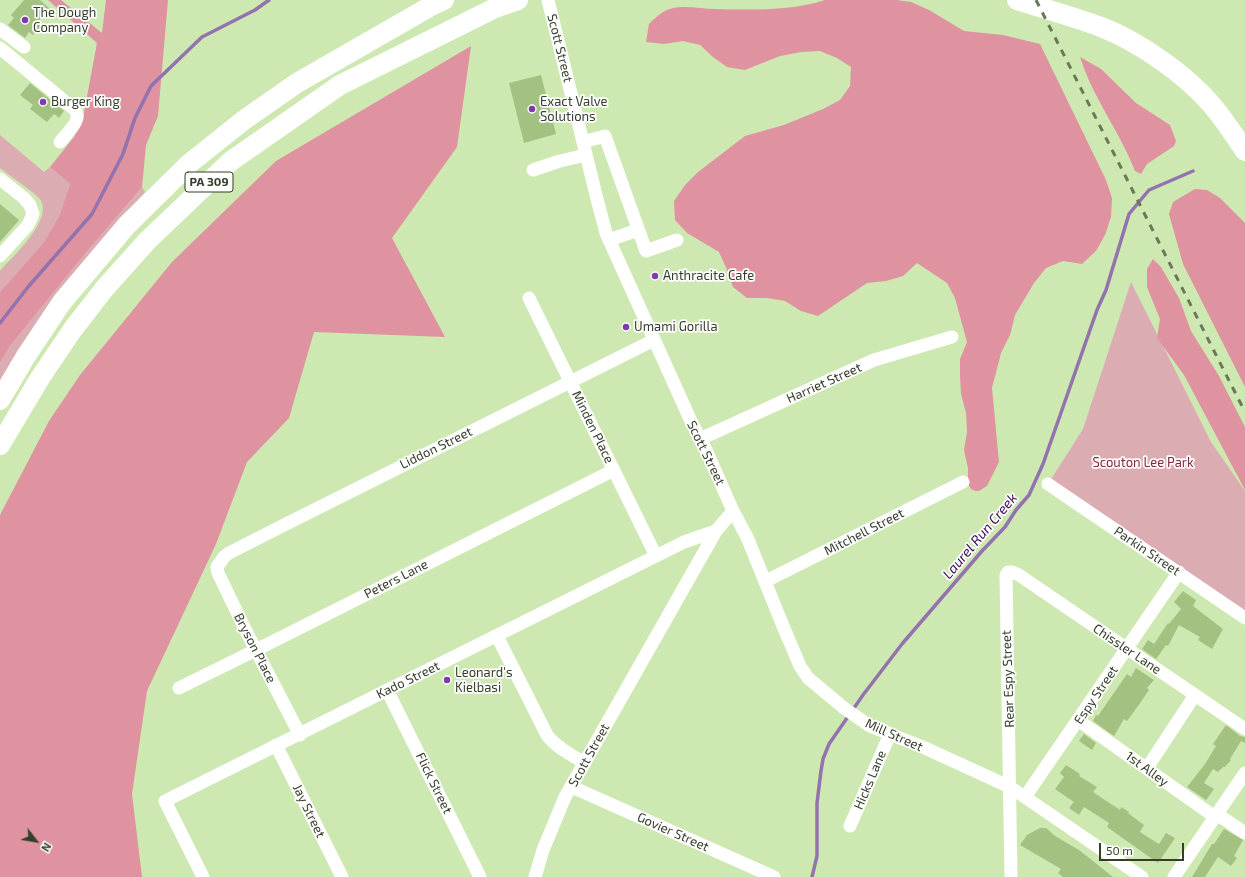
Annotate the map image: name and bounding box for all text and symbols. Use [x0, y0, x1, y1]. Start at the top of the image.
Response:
place label: The Dough Company [33, 5, 96, 36]
street label: Scott Street [544, 12, 576, 84]
marker: The Dough Company [20, 15, 30, 25]
place label: Burger King [51, 94, 120, 110]
place label: Exact Valve Solutions [540, 94, 608, 125]
marker: Burger King [38, 97, 48, 107]
marker: Exact Valve Solutions [527, 104, 537, 114]
road number: PA 309 [185, 172, 233, 192]
place label: Anthracite Cafe [663, 268, 754, 284]
marker: Anthracite Cafe [650, 271, 660, 281]
place label: Umami Gorilla [634, 319, 718, 335]
marker: Umami Gorilla [621, 322, 631, 332]
street label: Harriet Street [784, 360, 864, 406]
street label: Minden Place [569, 388, 617, 466]
street label: Scott Street [684, 418, 728, 488]
street label: Liddon Street [397, 424, 475, 472]
park label: Scouton Lee Park [1092, 455, 1194, 471]
water label: Laurel Run Creek [939, 490, 1021, 582]
street label: Mitchell Street [822, 505, 906, 559]
street label: Parkin Street [1111, 523, 1183, 579]
street label: Peters Lane [361, 556, 431, 602]
street label: Bryson Place [231, 610, 279, 686]
street label: Chissler Lane [1090, 621, 1164, 677]
street label: Rear Espy Street [999, 630, 1017, 728]
street label: Kado Street [374, 658, 442, 702]
street label: Espy Street [1071, 663, 1121, 727]
place label: Leonard's Kielbasi [455, 665, 513, 696]
marker: Leonard's Kielbasi [442, 675, 452, 685]
street label: Mill Street [863, 715, 925, 755]
street label: Scott Street [565, 721, 613, 789]
street label: Hicks Lane [851, 748, 889, 812]
street label: 1st Alley [1122, 748, 1172, 790]
street label: Flick Street [413, 750, 455, 816]
street label: Jay Street [289, 782, 329, 840]
street label: Govier Street [635, 809, 711, 855]
north arrow [16, 821, 56, 861]
scale bar [1101, 835, 1186, 861]
text: N [39, 841, 54, 854]
text: 50 m [1106, 843, 1133, 857]

